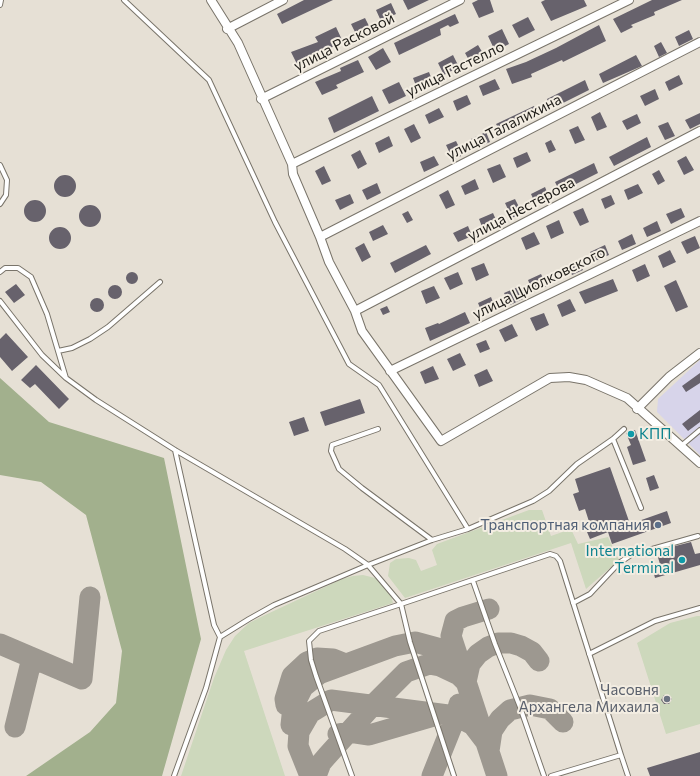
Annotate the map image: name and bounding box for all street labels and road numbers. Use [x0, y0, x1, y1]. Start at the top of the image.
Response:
street label: улица Расковой [291, 9, 397, 75]
street label: улица Гастелло [403, 37, 507, 101]
street label: улица Талалихина [444, 90, 564, 164]
street label: улица Нестерова [464, 173, 578, 245]
street label: улица Циолковского [470, 243, 608, 323]

